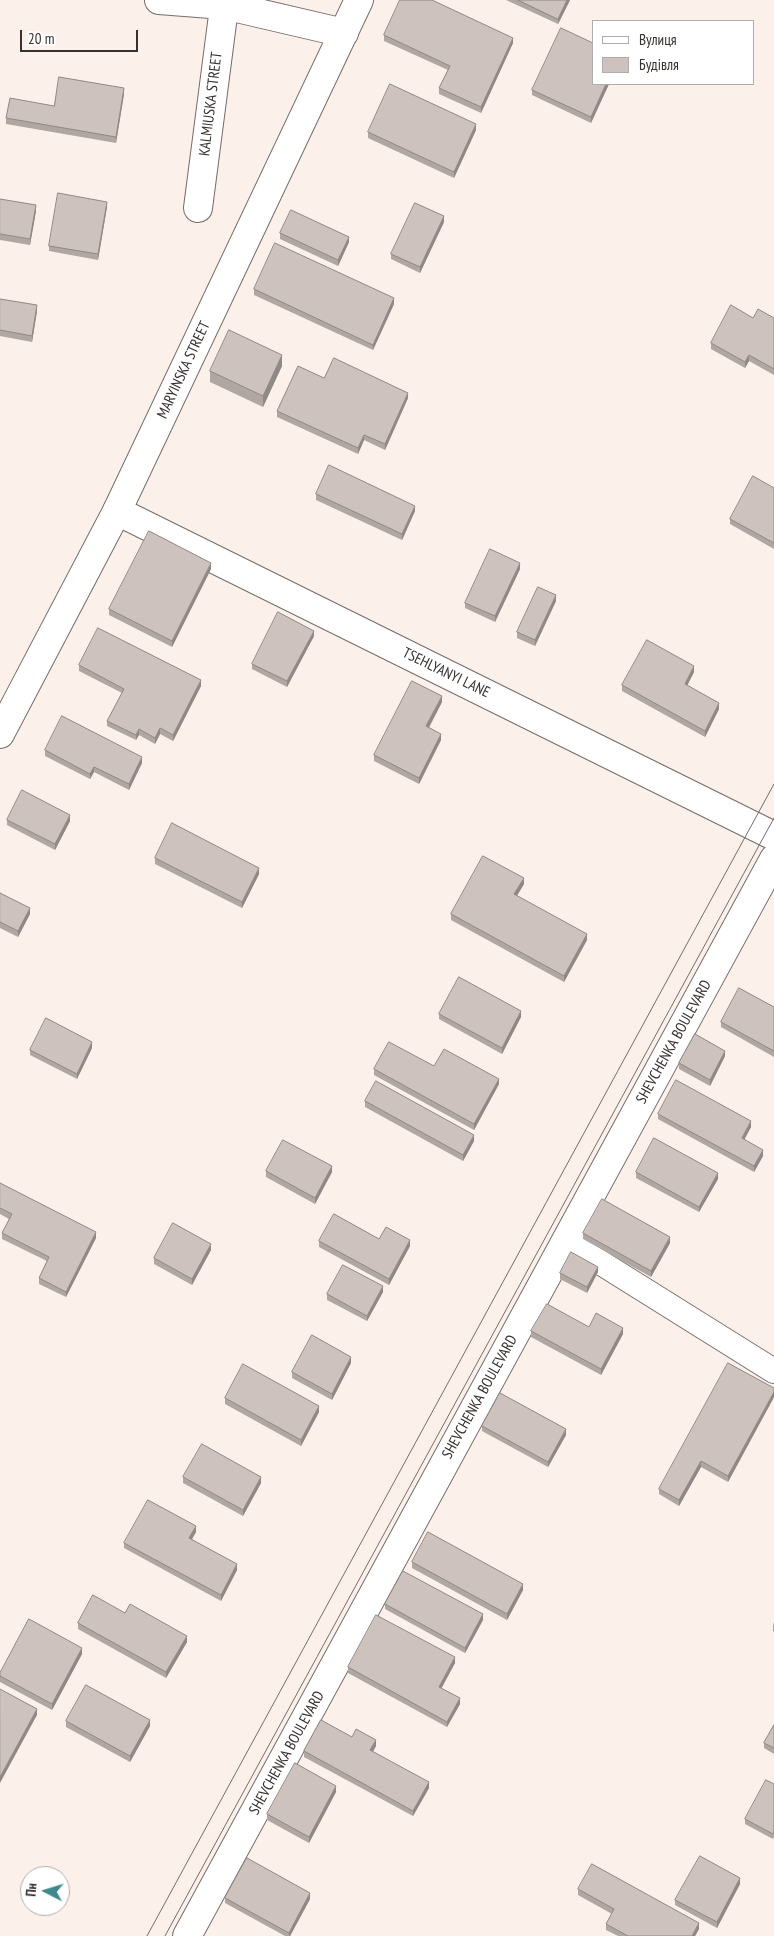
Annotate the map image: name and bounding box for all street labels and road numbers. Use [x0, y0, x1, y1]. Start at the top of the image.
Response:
street label: KALMIUSKA STREET [196, 51, 226, 157]
street label: MARYINSKA STREET [154, 319, 214, 421]
street label: TSEHLYANYI LANE [399, 644, 493, 702]
street label: SHEVCHENKA BOULEVARD [633, 977, 715, 1107]
street label: SHEVCHENKA BOULEVARD [439, 1332, 521, 1462]
street label: SHEVCHENKA BOULEVARD [246, 1688, 328, 1818]

